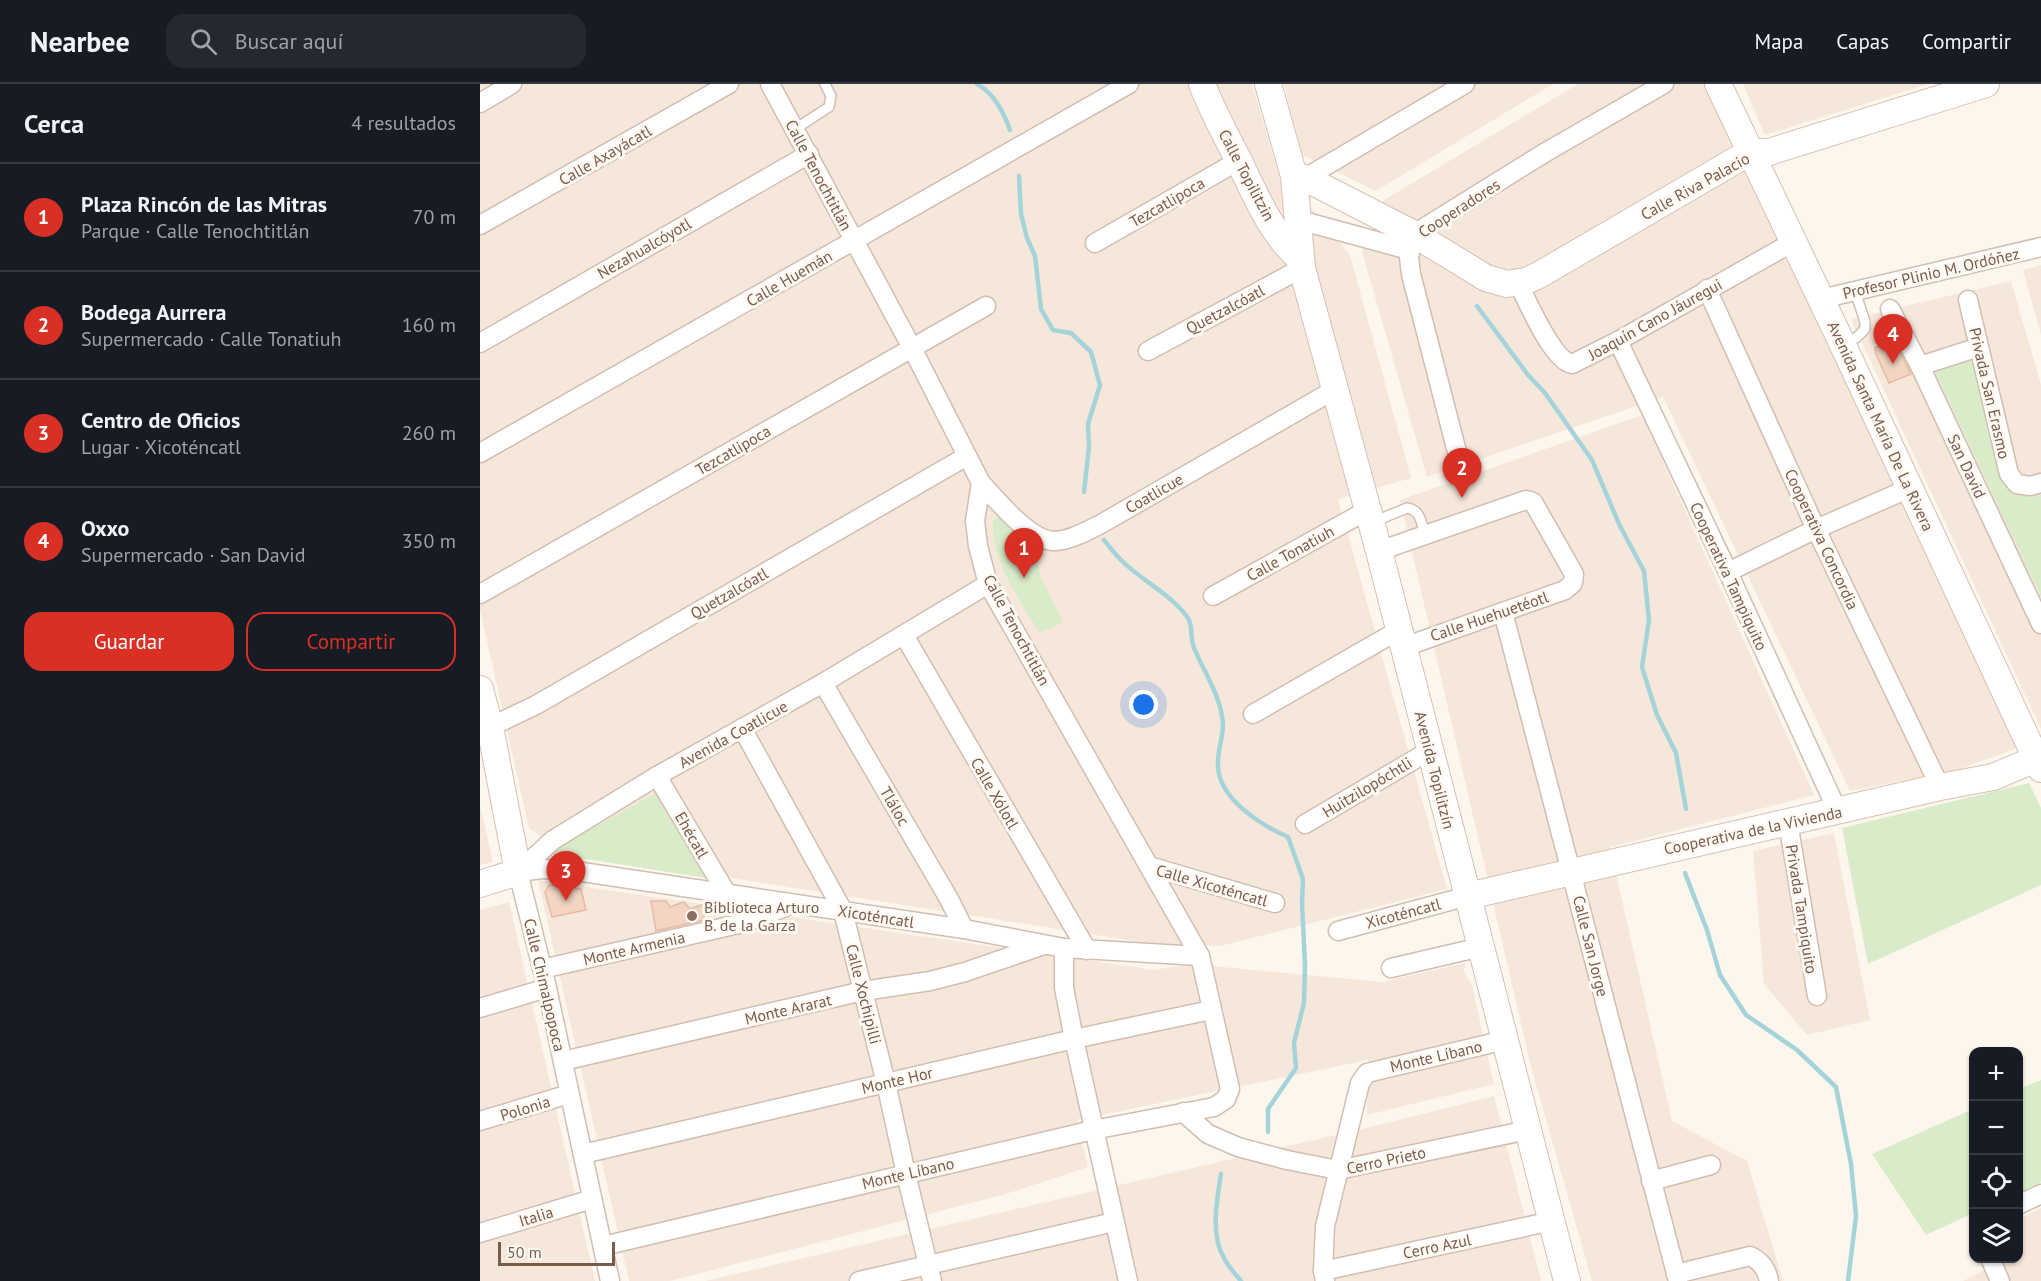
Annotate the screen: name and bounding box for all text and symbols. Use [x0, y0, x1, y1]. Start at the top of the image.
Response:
search box [166, 14, 586, 68]
text: Nearbee [30, 23, 130, 60]
icon: search [187, 25, 220, 58]
text: Buscar aquí [235, 27, 343, 55]
text: Mapa [1755, 28, 1803, 55]
text: Capas [1836, 28, 1889, 55]
text: Compartir [1922, 28, 2011, 55]
text: Cerca [24, 107, 84, 140]
text: 4 resultados [351, 110, 456, 136]
street label: Calle Tenochtitlán [781, 116, 857, 234]
street label: Calle Axayácatl [555, 120, 655, 190]
street label: Calle Topilitzin [1214, 126, 1280, 224]
street label: Calle Riva Palacio [1637, 148, 1753, 224]
street label: Tezcatlipoca [1126, 172, 1208, 232]
street label: Cooperadores [1414, 174, 1504, 242]
text: Plaza Rincón de las Mitras [81, 190, 327, 218]
text: 1 [38, 204, 49, 230]
text: 70 m [413, 204, 456, 230]
street label: Nezahualcóyotl [594, 213, 695, 283]
text: Parque · Calle Tenochtitlán [81, 218, 309, 244]
street label: Profesor Plinio M. Ordóñez [1841, 243, 2021, 303]
street label: Calle Huemán [743, 245, 835, 311]
street label: Joaquín Cano Jáuregui [1584, 274, 1726, 365]
street label: Quetzalcóatl [1182, 280, 1268, 338]
text: Bodega Aurrera [81, 298, 227, 326]
text: 2 [38, 312, 49, 338]
text: 160 m [402, 312, 456, 338]
pin: 4 [1874, 314, 1912, 364]
street label: Avenida Santa María De La Rivera [1823, 318, 1939, 534]
street label: Privada San Erasmo [1965, 325, 2015, 461]
text: Supermercado · Calle Tonatiuh [81, 326, 341, 352]
text: Centro de Oficios [81, 406, 240, 434]
text: 3 [38, 420, 49, 446]
text: 260 m [402, 420, 456, 446]
street label: Tezcatlipoca [692, 420, 774, 480]
street label: San David [1943, 431, 1991, 501]
text: Lugar · Xicoténcatl [81, 434, 241, 460]
pin: 2 [1442, 448, 1482, 498]
street label: Cooperativa Concordia [1781, 465, 1863, 613]
street label: Coatlicue [1122, 468, 1186, 518]
street label: Cooperativa Tampiquito [1686, 499, 1772, 653]
text: Oxxo [81, 514, 129, 542]
street label: Calle Tonatiuh [1243, 521, 1337, 585]
text: 4 [38, 528, 49, 554]
text: 350 m [402, 528, 456, 554]
pin: 1 [1004, 528, 1044, 578]
text: Supermercado · San David [81, 542, 305, 568]
street label: Quetzalcóatl [687, 563, 772, 623]
street label: Calle Tenochtitlán [979, 571, 1055, 689]
street label: Calle Huehuetéotl [1427, 586, 1551, 646]
button: Guardar [24, 612, 234, 671]
button: Compartir [246, 612, 456, 671]
your location [1129, 690, 1158, 719]
street label: Avenida Coatlicue [675, 696, 791, 772]
street label: Avenida Topilitzín [1411, 709, 1459, 831]
street label: Huitzilopóchtli [1318, 752, 1416, 822]
street label: Calle Xólotl [967, 754, 1024, 833]
street label: Tláloc [876, 783, 914, 829]
street label: Cooperativa de la Vivienda [1662, 801, 1844, 859]
street label: Ehécatl [671, 808, 713, 862]
street label: Privada Tampiquito [1782, 843, 1822, 975]
pin: 3 [546, 852, 586, 901]
street label: Calle Xicoténcatl [1154, 860, 1270, 911]
street label: Xicoténcatl [1363, 893, 1443, 933]
street label: Calle San Jorge [1569, 893, 1613, 999]
place label: Biblioteca Arturo B. de la Garza [704, 897, 819, 935]
street label: Xicoténcatl [836, 900, 916, 932]
marker: Biblioteca Arturo B. de la Garza [685, 909, 699, 923]
street label: Calle Chimalpopoca [520, 917, 570, 1053]
street label: Monte Armenia [581, 927, 687, 969]
street label: Calle Xochipilli [842, 942, 886, 1046]
street label: Monte Ararat [743, 989, 834, 1029]
street label: Monte Líbano [1388, 1036, 1484, 1076]
map controls [1969, 1047, 2023, 1263]
button: + [1969, 1047, 2023, 1101]
street label: Monte Hor [859, 1062, 935, 1098]
street label: Polonia [498, 1091, 552, 1125]
button: − [1969, 1101, 2023, 1155]
street label: Cerro Prieto [1345, 1142, 1427, 1178]
street label: Monte Líbano [860, 1153, 956, 1193]
button: locate [1969, 1155, 2023, 1209]
street label: Italia [516, 1201, 556, 1231]
button: layers [1969, 1209, 2023, 1263]
street label: Cerro Azul [1401, 1229, 1473, 1263]
scale bar [498, 1239, 615, 1266]
text: 50 m [507, 1242, 542, 1262]

